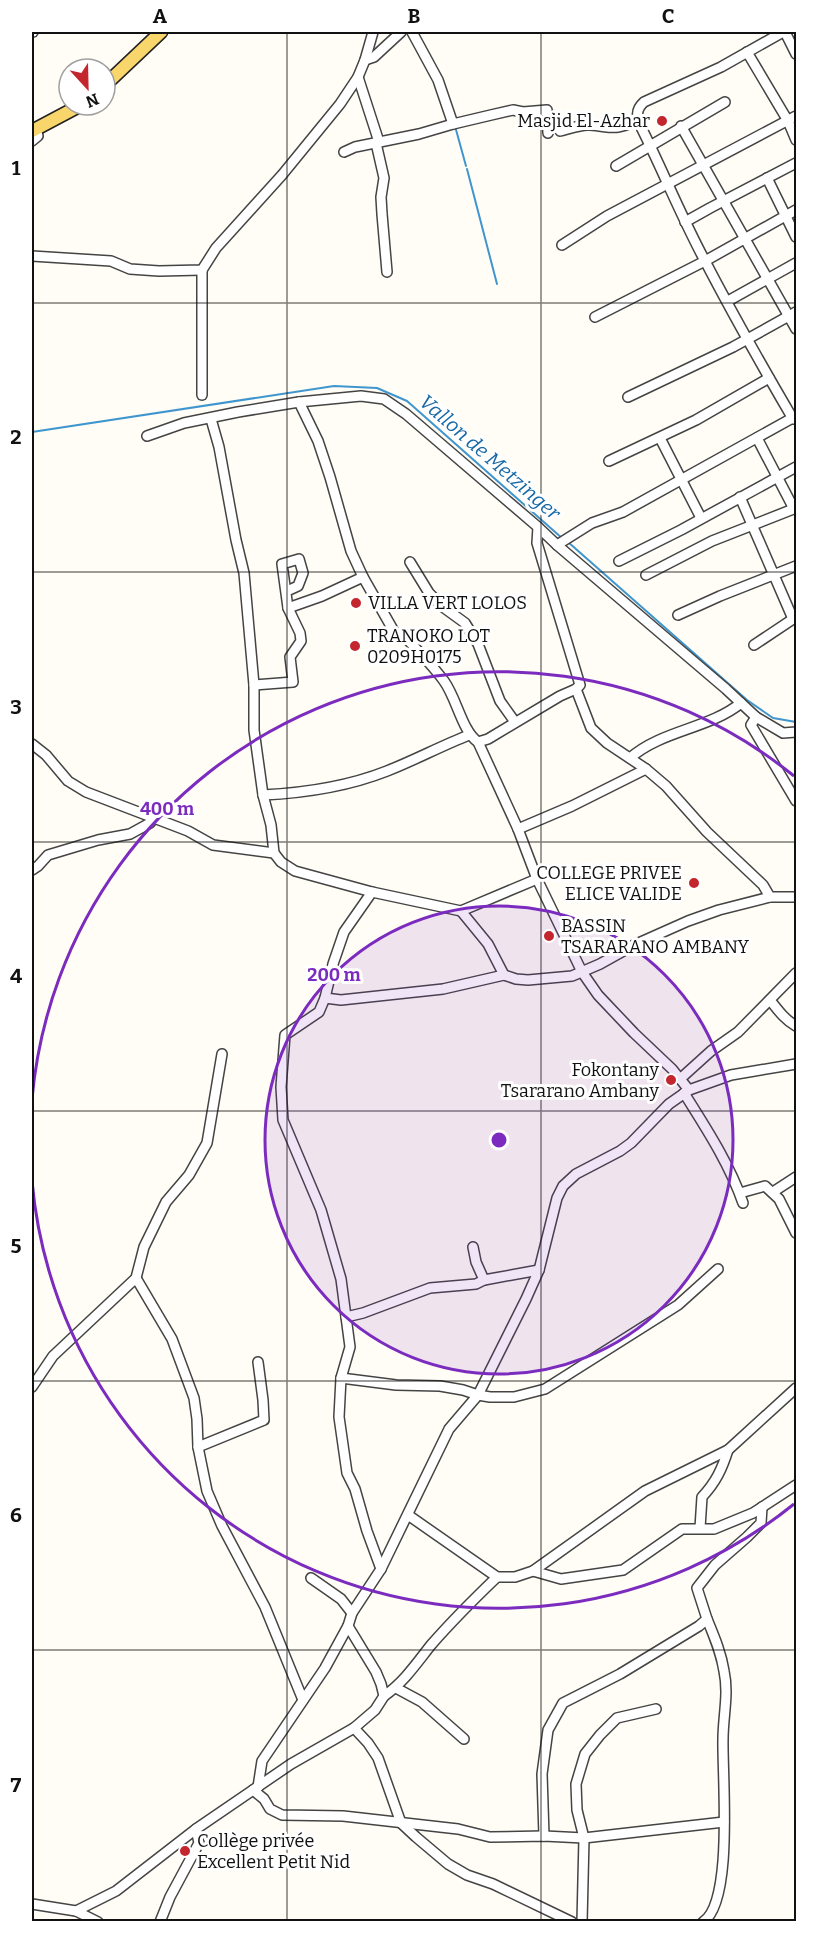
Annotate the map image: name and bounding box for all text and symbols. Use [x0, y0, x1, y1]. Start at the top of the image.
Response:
text: A [153, 4, 168, 28]
text: B [408, 4, 421, 28]
text: C [662, 4, 674, 28]
north arrow [57, 57, 117, 117]
text: N [83, 89, 102, 112]
place label: Masjid El-Azhar [517, 110, 650, 132]
marker: Masjid El-Azhar [655, 114, 669, 128]
text: 1 [12, 156, 21, 180]
water label: Vallon de Metzinger [415, 389, 566, 525]
text: 2 [10, 425, 22, 449]
place label: VILLA VERT LOLOS [368, 592, 527, 614]
marker: VILLA VERT LOLOS [349, 596, 363, 610]
place label: TRANOKO LOT 0209H0175 [367, 625, 491, 668]
marker: TRANOKO LOT 0209H0175 [348, 639, 362, 653]
text: 3 [10, 695, 22, 719]
text: 400 m [140, 798, 194, 820]
place label: COLLEGE PRIVEE ELICE VALIDE [536, 862, 682, 905]
marker: COLLEGE PRIVEE ELICE VALIDE [687, 876, 701, 890]
place label: BASSIN TSARARANO AMBANY [561, 915, 750, 958]
marker: BASSIN TSARARANO AMBANY [542, 929, 556, 943]
text: 4 [10, 964, 22, 988]
text: 200 m [307, 964, 361, 986]
place label: Fokontany Tsararano Ambany [501, 1059, 659, 1102]
marker: Fokontany Tsararano Ambany [664, 1073, 678, 1087]
centre of rings [489, 1130, 509, 1150]
text: 5 [11, 1234, 22, 1258]
text: 6 [10, 1503, 22, 1527]
text: 7 [11, 1773, 22, 1797]
place label: Collège privée Excellent Petit Nid [197, 1830, 350, 1873]
marker: Collège privée Excellent Petit Nid [178, 1844, 192, 1858]

